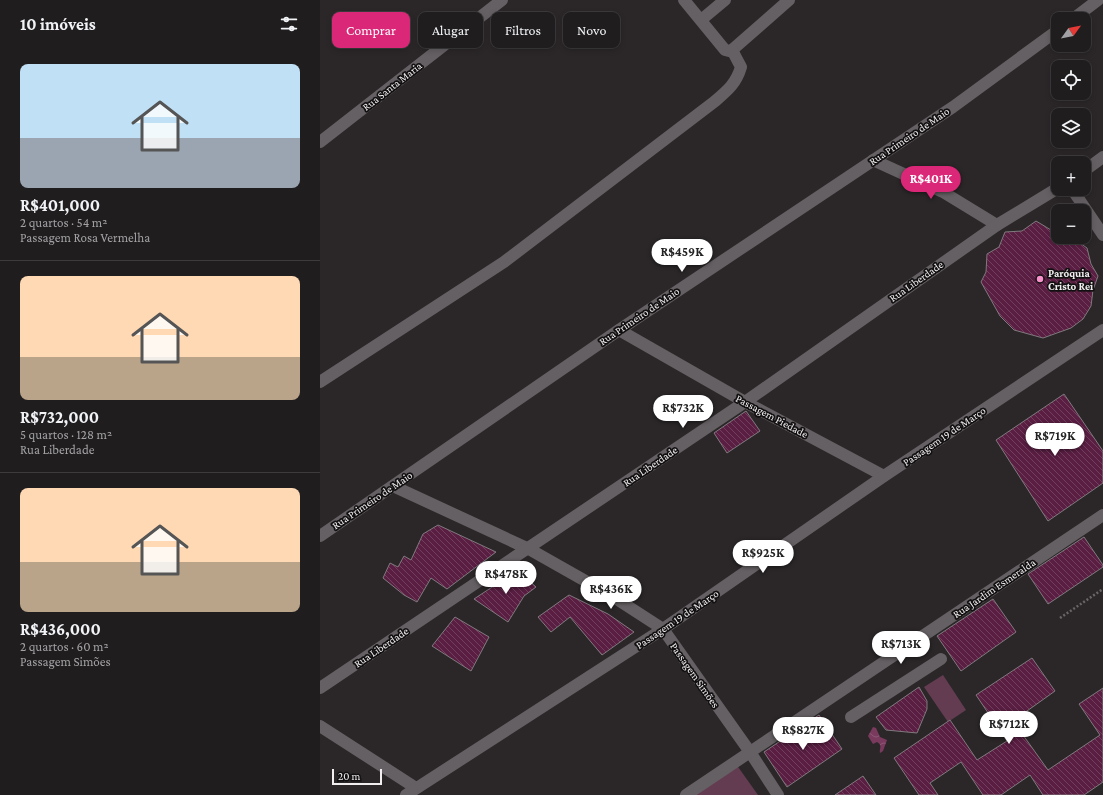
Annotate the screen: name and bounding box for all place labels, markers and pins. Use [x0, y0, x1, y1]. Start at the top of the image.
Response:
pin: R$401K [898, 166, 964, 200]
pin: R$459K [649, 239, 715, 273]
place label: Paróquia Cristo Rei [1048, 267, 1094, 292]
marker: Paróquia Cristo Rei [1035, 274, 1045, 284]
pin: R$732K [650, 395, 716, 429]
pin: R$719K [1022, 423, 1088, 457]
pin: R$925K [730, 540, 796, 574]
pin: R$478K [473, 561, 539, 595]
pin: R$436K [578, 576, 644, 610]
pin: R$713K [868, 631, 934, 665]
pin: R$712K [976, 711, 1042, 745]
pin: R$827K [770, 717, 836, 751]

